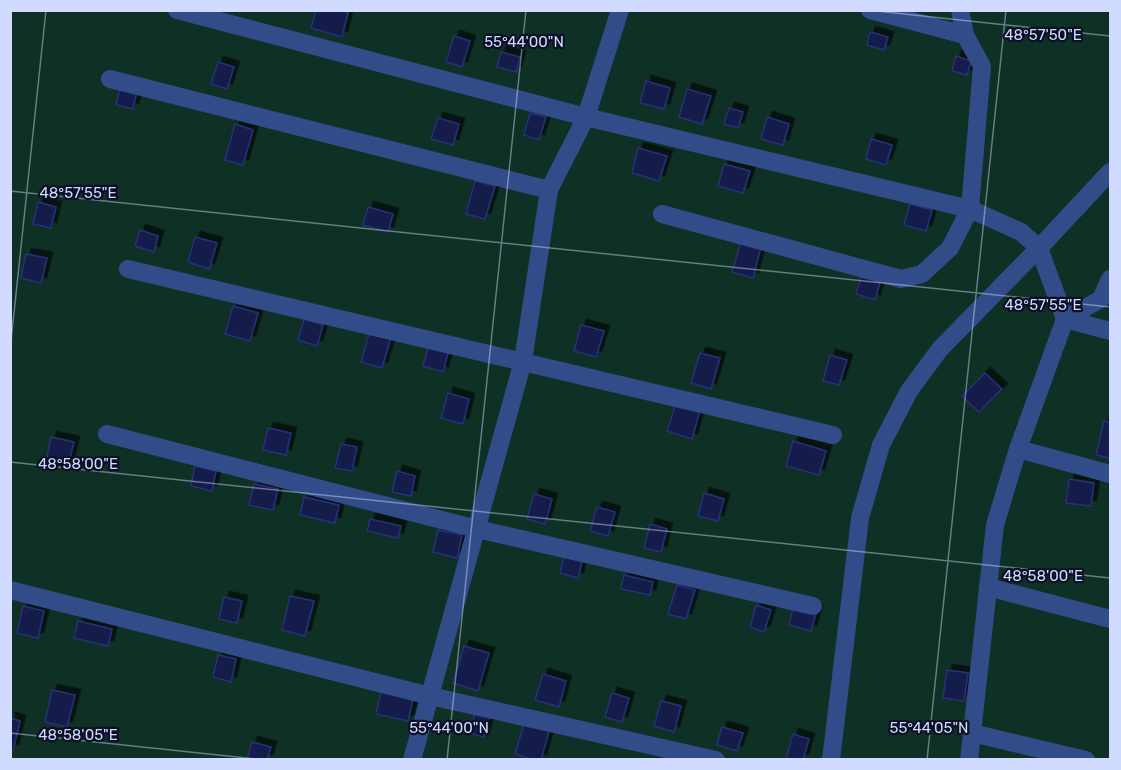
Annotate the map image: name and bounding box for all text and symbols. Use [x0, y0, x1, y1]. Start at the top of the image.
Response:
text: 48°57'50"E [1004, 26, 1082, 44]
text: 55°44'00"N [484, 33, 564, 51]
text: 48°57'55"E [39, 184, 117, 202]
text: 48°57'55"E [1004, 296, 1082, 314]
text: 48°58'00"E [38, 455, 118, 473]
text: 48°58'00"E [1003, 567, 1083, 585]
text: 55°44'00"N [409, 719, 489, 737]
text: 55°44'05"N [889, 719, 969, 737]
text: 48°58'05"E [38, 726, 118, 744]

